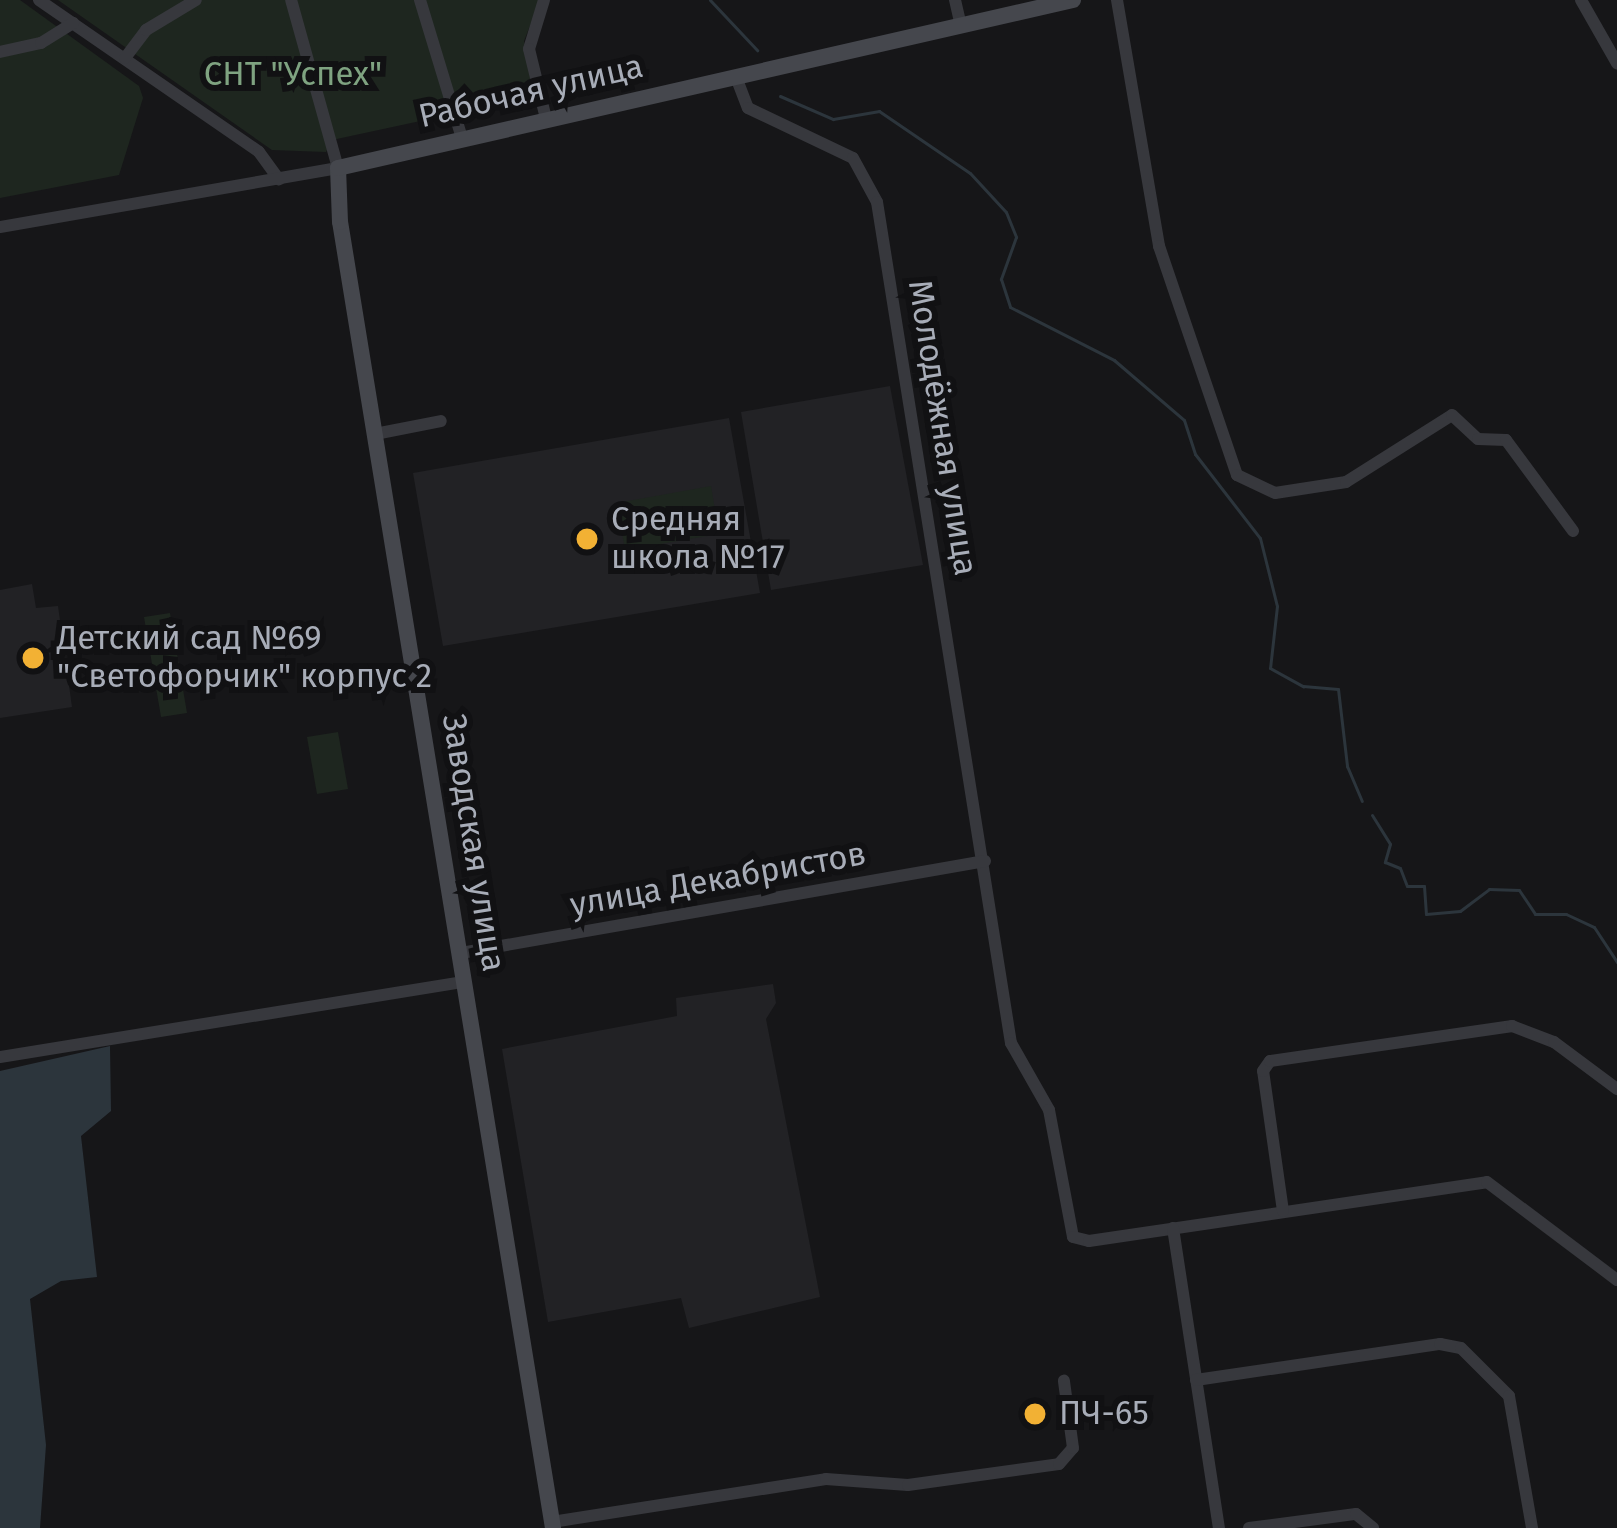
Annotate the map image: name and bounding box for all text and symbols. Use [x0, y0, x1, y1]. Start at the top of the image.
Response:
street label: Рабочая улица [415, 47, 647, 137]
park label: СНТ "Успех" [204, 55, 382, 95]
street label: Молодёжная улица [899, 277, 985, 579]
place label: Средняя школа №17 [611, 500, 785, 578]
marker: Средняя школа №17 [574, 526, 600, 552]
place label: Детский сад №69 "Светофорчик" корпус 2 [57, 619, 432, 697]
marker: Детский сад №69 "Светофорчик" корпус 2 [20, 645, 46, 671]
street label: Заводская улица [433, 711, 513, 975]
street label: улица Декабристов [567, 834, 869, 926]
place label: ПЧ-65 [1059, 1394, 1149, 1434]
marker: ПЧ-65 [1022, 1401, 1048, 1427]

